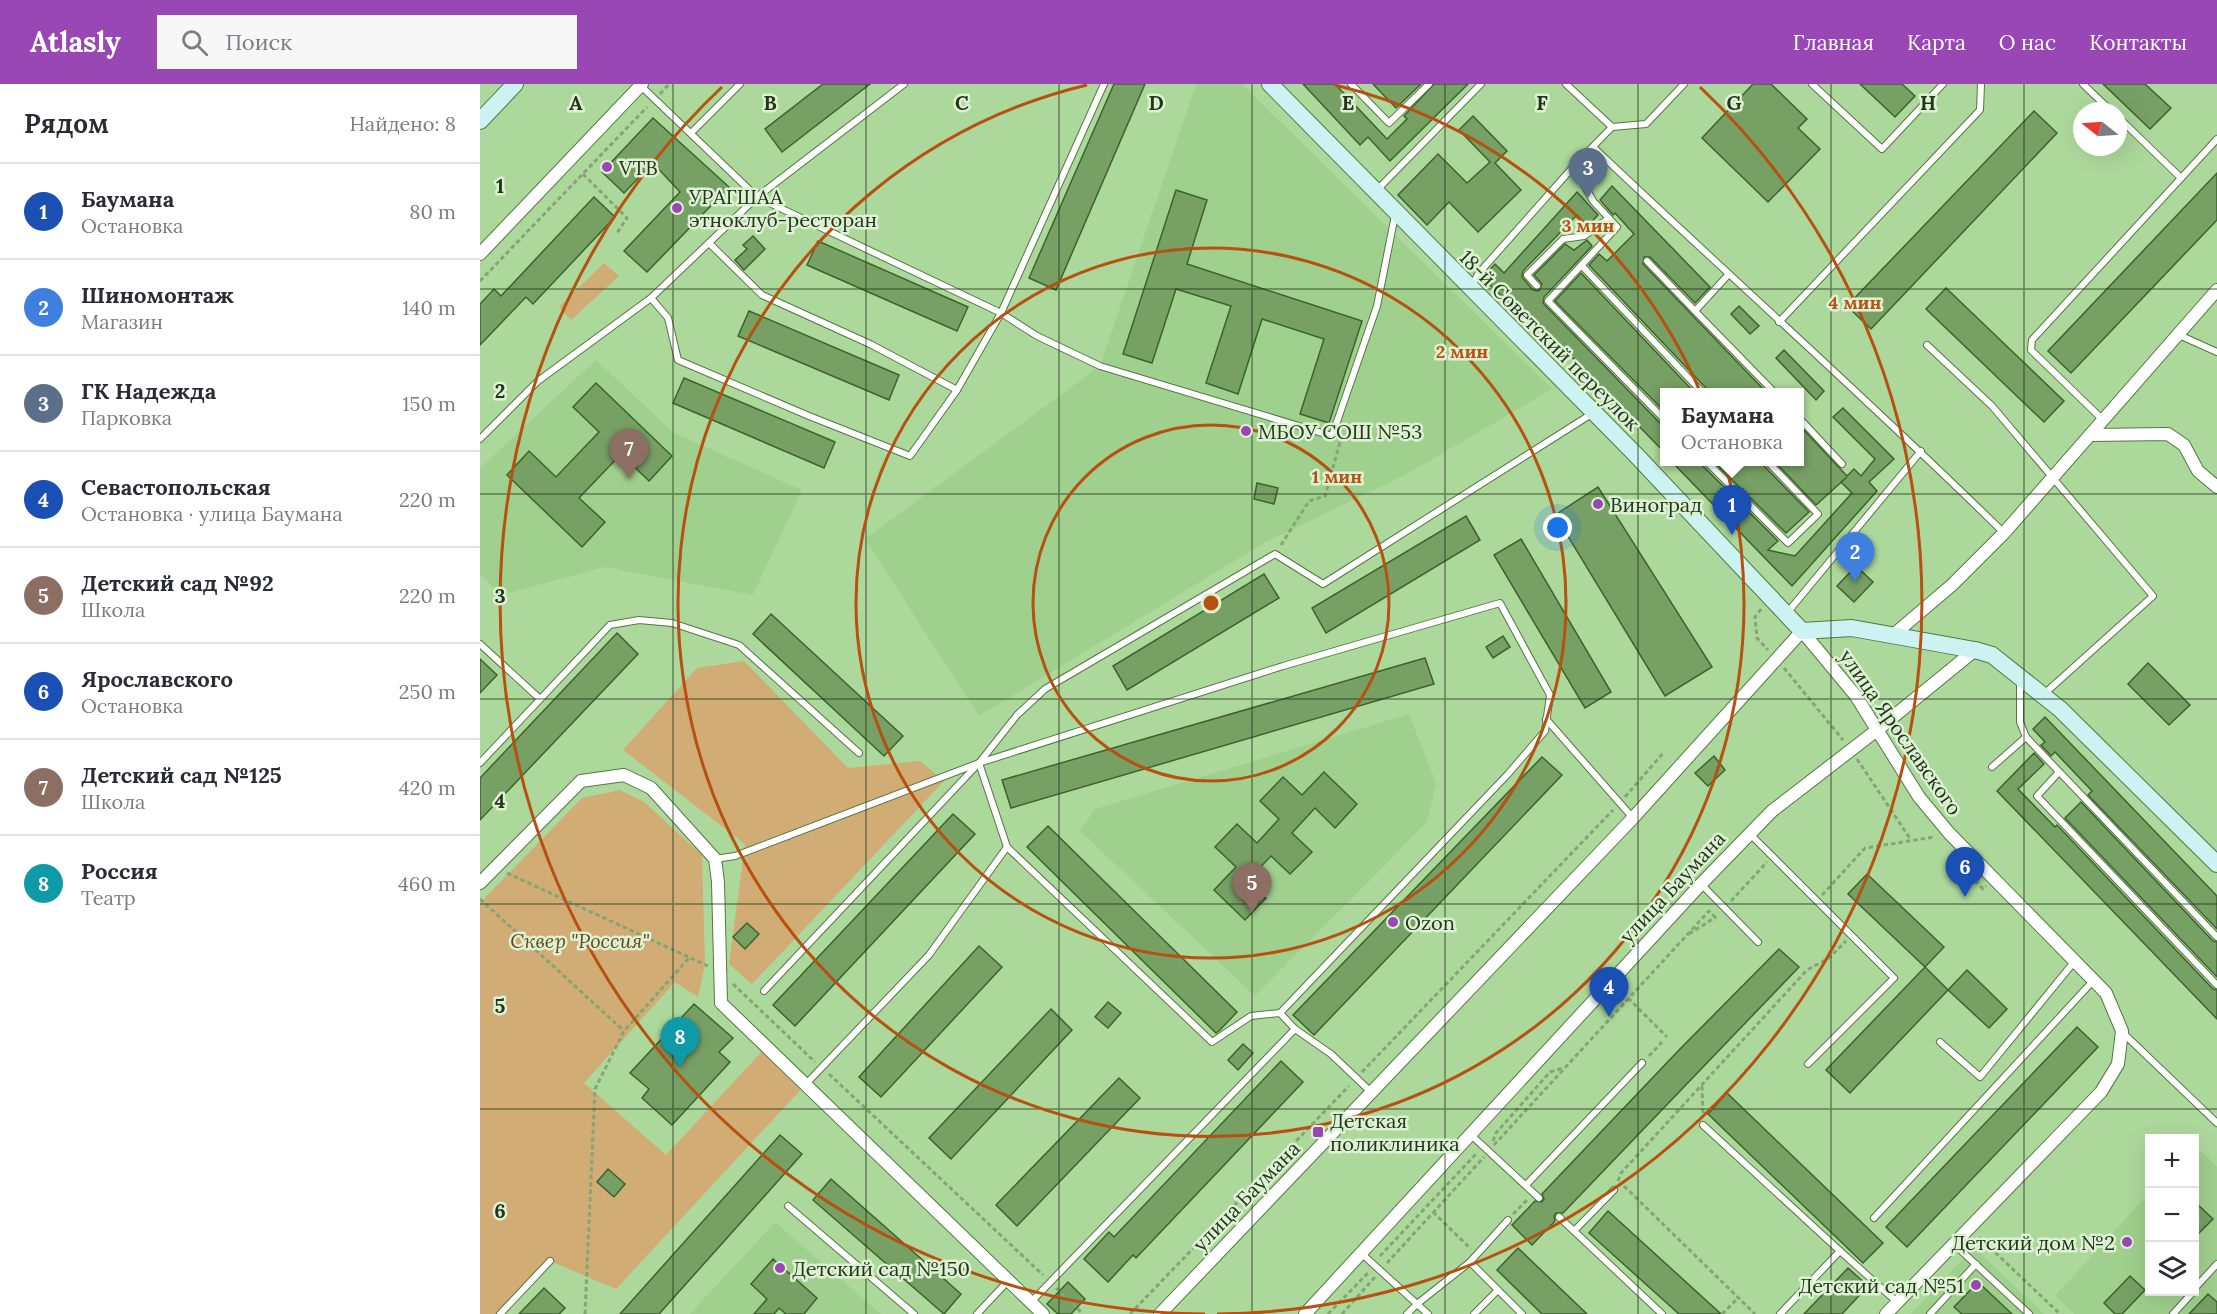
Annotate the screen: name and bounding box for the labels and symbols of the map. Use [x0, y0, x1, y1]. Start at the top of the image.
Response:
text: A [569, 90, 583, 115]
text: B [763, 90, 777, 115]
text: C [955, 90, 969, 115]
text: D [1148, 90, 1164, 115]
text: E [1342, 90, 1354, 115]
text: F [1536, 90, 1548, 115]
text: G [1726, 90, 1742, 115]
text: H [1920, 90, 1936, 115]
north arrow [2073, 102, 2127, 156]
pin: 3 [1568, 148, 1608, 198]
place label: VTB [618, 155, 658, 180]
marker: VTB [600, 160, 614, 174]
text: 1 [496, 173, 504, 198]
place label: УРАГШАА этноклуб-ресторан [688, 184, 877, 232]
marker: УРАГШАА этноклуб-ресторан [670, 201, 684, 215]
text: 3 мин [1561, 214, 1615, 237]
street label: 18-й Советский переулок [1454, 244, 1646, 436]
text: 4 мин [1829, 291, 1881, 314]
text: 2 мин [1436, 340, 1488, 363]
text: 2 [495, 378, 505, 403]
place label: МБОУ СОШ №53 [1258, 419, 1422, 444]
marker: МБОУ СОШ №53 [1239, 424, 1253, 438]
pin: 7 [610, 430, 648, 479]
text: 1 мин [1312, 465, 1362, 488]
pin: 1 [1712, 486, 1752, 535]
place label: Виноград [1610, 492, 1702, 517]
marker: Виноград [1591, 497, 1605, 511]
your location [1543, 513, 1572, 542]
pin: 2 [1836, 532, 1874, 582]
text: 3 [494, 583, 506, 608]
centre of rings [1201, 593, 1221, 613]
street label: улица Ярославского [1834, 644, 1968, 820]
text: 4 [495, 788, 506, 813]
street label: улица Баумана [1614, 826, 1730, 948]
pin: 6 [1946, 848, 1984, 897]
pin: 5 [1232, 864, 1272, 913]
place label: Ozon [1405, 910, 1455, 935]
marker: Ozon [1386, 915, 1400, 929]
park label: Сквер "Россия" [510, 928, 650, 953]
pin: 4 [1590, 968, 1628, 1017]
text: 5 [495, 993, 506, 1018]
pin: 8 [660, 1018, 700, 1067]
place label: Детская поликлиника [1330, 1108, 1460, 1156]
marker: Детская поликлиника [1311, 1125, 1325, 1139]
street label: улица Баумана [1187, 1136, 1305, 1256]
text: 6 [494, 1198, 506, 1223]
place label: Детский дом №2 [1951, 1230, 2115, 1255]
marker: Детский дом №2 [2120, 1235, 2134, 1249]
place label: Детский сад №150 [792, 1256, 970, 1281]
marker: Детский сад №150 [773, 1261, 787, 1275]
place label: Детский сад №51 [1798, 1273, 1964, 1298]
marker: Детский сад №51 [1969, 1278, 1983, 1292]

